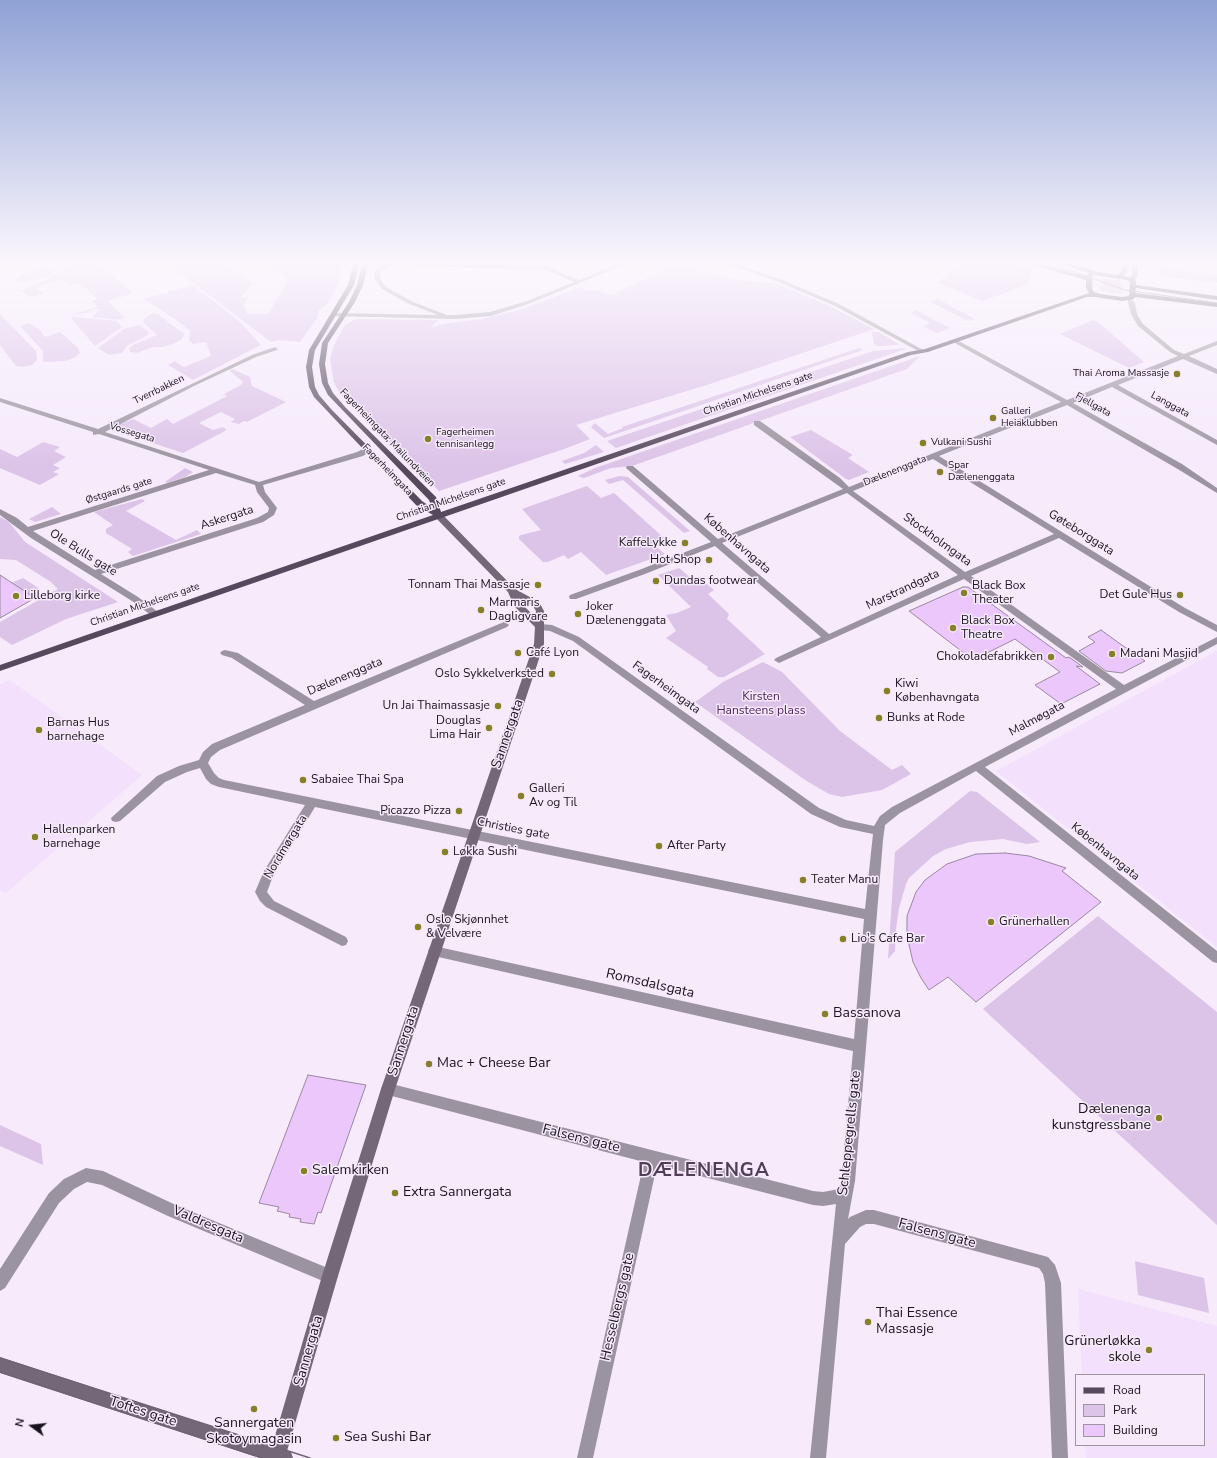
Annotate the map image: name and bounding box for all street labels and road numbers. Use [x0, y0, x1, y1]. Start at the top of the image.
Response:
street label: Christian Michelsens gate [702, 370, 814, 418]
street label: Tverrbakken [132, 373, 186, 407]
street label: Fagerheimgata; Mailundveien [337, 386, 437, 490]
street label: Fjellgata [1073, 390, 1113, 420]
street label: Langgata [1149, 390, 1191, 420]
street label: Vossegata [108, 420, 156, 446]
street label: Fagerheimgata [359, 442, 415, 498]
street label: Dælenenggata [862, 453, 928, 489]
street label: Østgaards gate [84, 475, 154, 507]
street label: Christian Michelsens gate [395, 476, 507, 524]
street label: Askergata [199, 503, 255, 533]
street label: Gøteborggata [1046, 507, 1116, 559]
street label: Stockholmgata [900, 510, 974, 570]
street label: Københavngata [700, 511, 774, 577]
street label: Ole Bulls gate [47, 527, 119, 579]
street label: Marstrandgata [864, 567, 942, 613]
street label: Christian Michelsens gate [89, 581, 201, 629]
street label: Dælenenggata [305, 655, 385, 699]
street label: Fagerheimgata [629, 658, 703, 718]
street label: Sannergata [488, 697, 528, 771]
street label: Malmøgata [1007, 698, 1067, 740]
street label: Nordmørgata [261, 812, 311, 882]
street label: Christies gate [475, 815, 551, 843]
street label: Københavngata [1068, 820, 1142, 884]
street label: Romsdalsgata [604, 966, 696, 1002]
street label: Sannergata [385, 1004, 423, 1078]
street label: Schleppegrells gate [835, 1070, 865, 1196]
street label: Falsens gate [541, 1121, 621, 1157]
street label: Valdresgata [170, 1203, 246, 1247]
street label: Falsens gate [897, 1216, 977, 1252]
street label: Hesselbergs gate [597, 1251, 639, 1363]
street label: Sannergata [291, 1314, 327, 1388]
street label: Toftes gate [107, 1393, 179, 1431]

